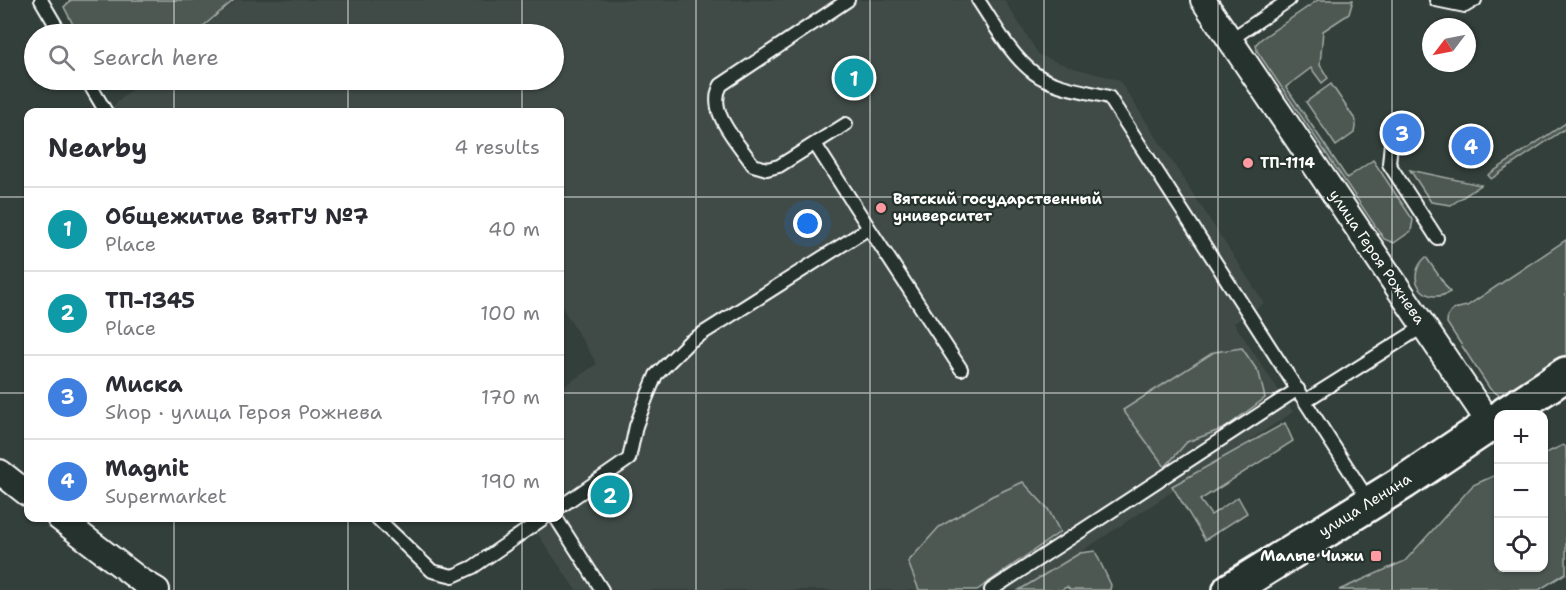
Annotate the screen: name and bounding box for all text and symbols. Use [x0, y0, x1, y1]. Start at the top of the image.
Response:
north arrow [1422, 18, 1476, 72]
search box [24, 24, 564, 90]
icon: search [45, 41, 78, 74]
text: Search here [93, 43, 219, 72]
pin: 1 [834, 56, 874, 100]
pin: 3 [1382, 110, 1422, 156]
pin: 4 [1452, 124, 1490, 168]
text: Nearby [48, 130, 147, 165]
text: 4 results [454, 134, 540, 160]
place label: ТП-1114 [1260, 153, 1316, 173]
marker: ТП-1114 [1241, 156, 1255, 170]
street label: улица Героя Рожнева [1324, 186, 1430, 329]
place label: Вятский государственный университет [893, 189, 1102, 226]
marker: Вятский государственный университет [874, 201, 888, 215]
text: Общежитие ВятГУ №7 [105, 202, 368, 231]
your location [793, 209, 822, 238]
text: 1 [63, 216, 72, 242]
text: 40 m [488, 216, 540, 242]
text: Place [105, 231, 156, 257]
text: ТП-1345 [105, 286, 195, 315]
text: 2 [61, 300, 75, 326]
text: 100 m [480, 300, 540, 326]
text: Place [105, 315, 156, 341]
text: Миска [105, 370, 183, 399]
text: 3 [61, 384, 75, 410]
text: 170 m [481, 384, 540, 410]
text: Shop · улица Героя Рожнева [105, 399, 382, 425]
map controls [1494, 410, 1548, 572]
button: + [1494, 410, 1548, 464]
text: Magnit [105, 454, 189, 483]
button: − [1494, 464, 1548, 518]
text: 4 [61, 468, 75, 494]
text: 190 m [481, 468, 540, 494]
street label: улица Ленина [1315, 468, 1416, 541]
pin: 2 [590, 472, 630, 518]
text: Supermarket [105, 483, 227, 509]
button: locate [1494, 518, 1548, 572]
place label: Малые Чижи [1260, 546, 1365, 566]
marker: Малые Чижи [1369, 549, 1383, 563]

